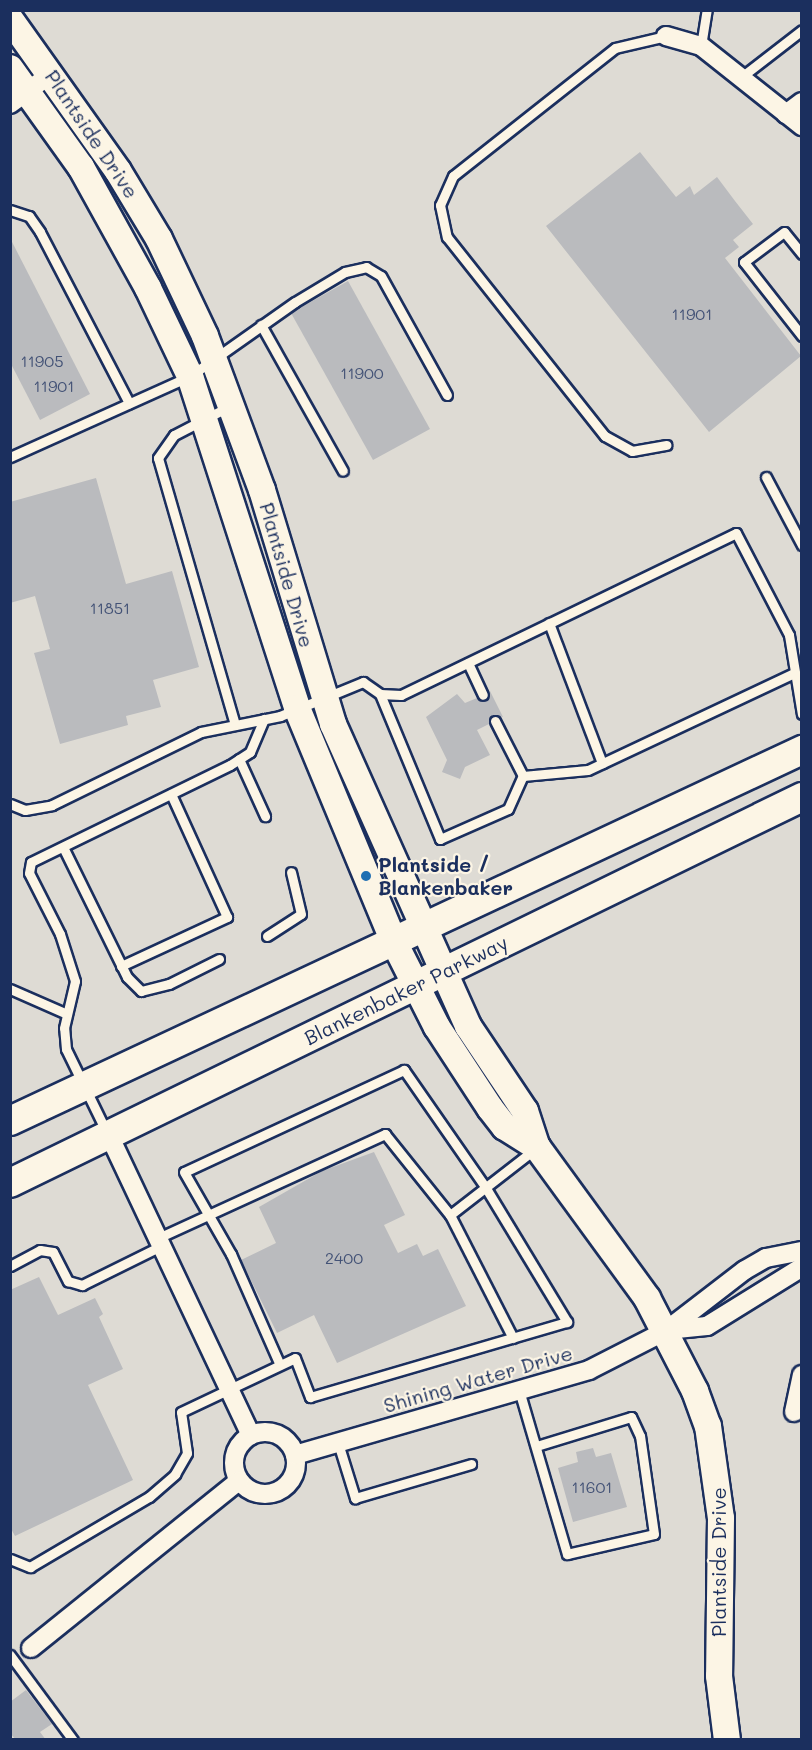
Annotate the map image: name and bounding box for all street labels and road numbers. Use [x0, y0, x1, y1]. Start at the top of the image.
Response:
street label: Plantside Drive [40, 65, 144, 203]
street label: Plantside Drive [255, 500, 319, 650]
street label: Blankenbaker Parkway [300, 930, 512, 1050]
street label: Shining Water Drive [381, 1341, 575, 1417]
street label: Plantside Drive [706, 1487, 730, 1637]

